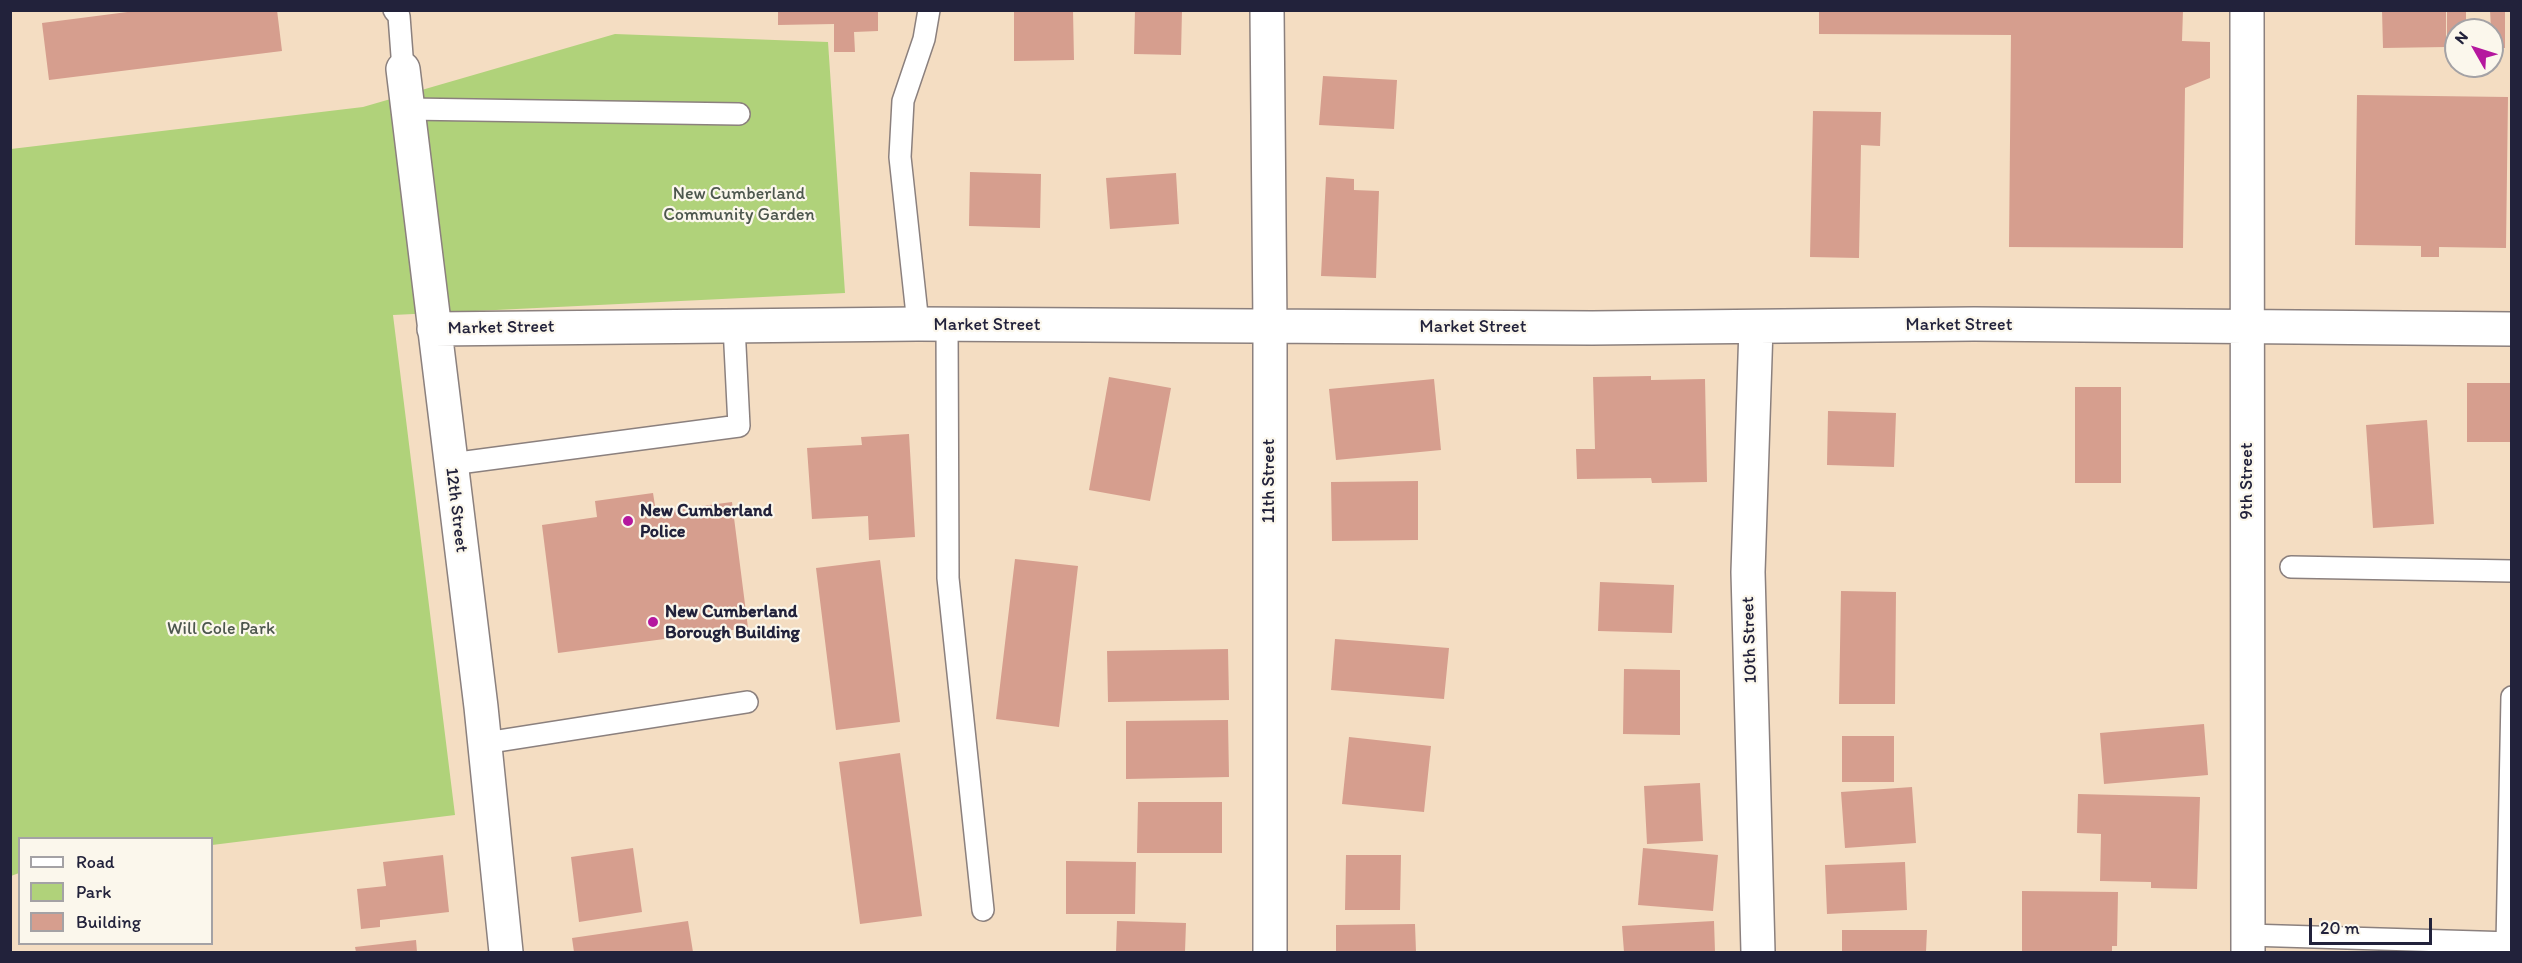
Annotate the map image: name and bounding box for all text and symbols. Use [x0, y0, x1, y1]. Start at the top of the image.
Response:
north arrow [2444, 18, 2504, 78]
text: N [2450, 27, 2472, 48]
park label: New Cumberland Community Garden [663, 183, 815, 226]
street label: Market Street [934, 314, 1040, 336]
street label: Market Street [1906, 314, 2012, 336]
street label: Market Street [447, 316, 555, 340]
street label: Market Street [1420, 316, 1526, 338]
street label: 11th Street [1258, 439, 1280, 523]
street label: 9th Street [2236, 442, 2258, 520]
street label: 12th Street [440, 466, 472, 554]
place label: New Cumberland Police [640, 500, 772, 542]
marker: New Cumberland Police [621, 514, 635, 528]
street label: 10th Street [1738, 596, 1762, 684]
place label: New Cumberland Borough Building [665, 601, 800, 644]
marker: New Cumberland Borough Building [646, 615, 660, 629]
park label: Will Cole Park [167, 618, 275, 640]
legend [18, 837, 213, 945]
text: Road [76, 851, 115, 873]
text: Park [76, 881, 111, 903]
scale bar [2312, 906, 2435, 944]
text: Building [76, 911, 141, 933]
text: 20 m [2320, 917, 2360, 939]

